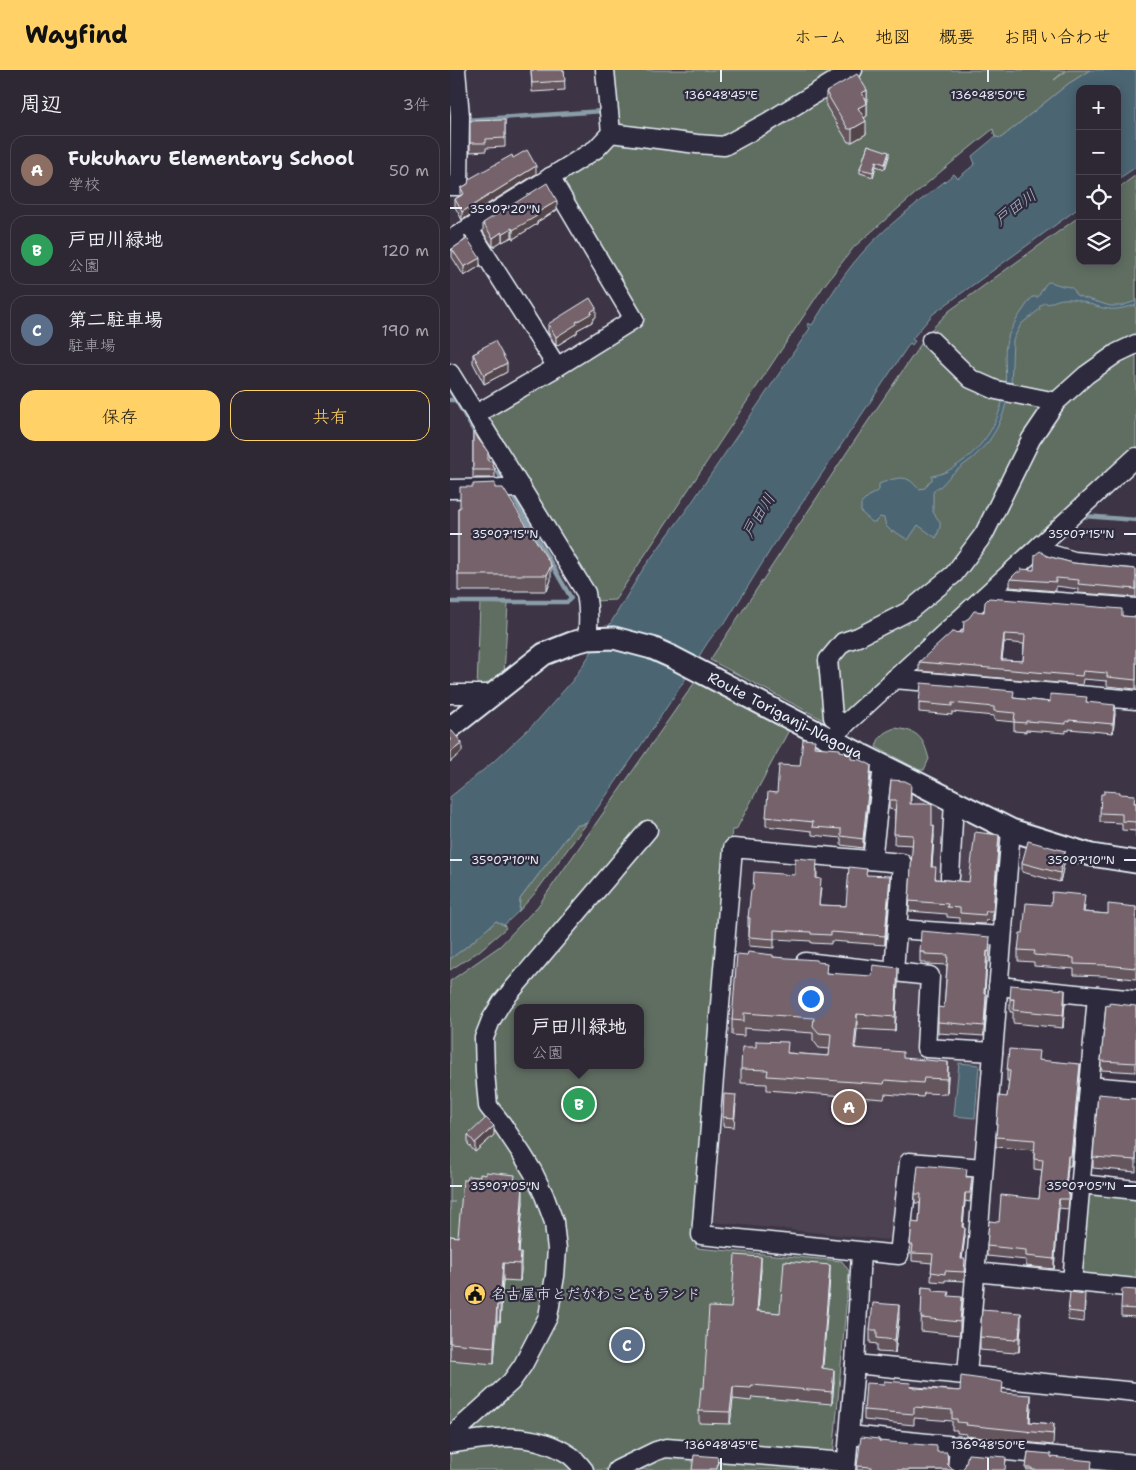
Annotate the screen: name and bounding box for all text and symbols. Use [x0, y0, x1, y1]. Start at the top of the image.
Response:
text: Wayfind [25, 19, 128, 51]
text: ホーム [794, 25, 847, 49]
text: 地図 [875, 25, 911, 49]
text: 概要 [939, 25, 975, 49]
text: お問い合わせ [1003, 25, 1111, 49]
map controls [1076, 85, 1121, 265]
button: + [1076, 85, 1121, 130]
text: 136°48'45"E [684, 87, 758, 103]
text: 136°48'50"E [951, 87, 1025, 103]
text: 周辺 [20, 90, 62, 118]
text: 3件 [403, 94, 430, 115]
button: − [1076, 130, 1121, 175]
text: Fukuharu Elementary School [68, 146, 354, 171]
text: A [31, 160, 43, 181]
text: 50 m [389, 160, 429, 181]
text: 学校 [68, 174, 100, 195]
button: locate [1076, 175, 1121, 220]
water label: 戸田川 [990, 185, 1041, 230]
text: 35°07'20"N [470, 201, 540, 217]
button: layers [1076, 220, 1121, 265]
text: 戸田川緑地 [68, 227, 163, 252]
text: B [32, 240, 42, 261]
text: 120 m [382, 240, 429, 261]
text: 公園 [68, 255, 100, 276]
text: 第二駐車場 [68, 307, 163, 332]
text: C [32, 320, 42, 341]
text: 190 m [382, 320, 429, 341]
text: 駐車場 [68, 335, 116, 356]
button: 保存 [20, 390, 220, 441]
button: 共有 [230, 390, 430, 441]
water label: 戸田川 [737, 489, 780, 541]
text: 35°07'15"N [472, 526, 538, 542]
text: 35°07'15"N [1048, 526, 1114, 542]
street label: Route Toriganji-Nagoya [704, 667, 867, 764]
text: 35°07'10"N [471, 852, 539, 868]
text: 35°07'10"N [1047, 852, 1115, 868]
your location [798, 986, 824, 1012]
popup [514, 1004, 644, 1069]
text: 戸田川緑地 [531, 1014, 627, 1039]
text: 公園 [531, 1042, 564, 1063]
pin: B [563, 1085, 595, 1123]
pin: A [833, 1088, 865, 1126]
text: 35°07'05"N [470, 1178, 540, 1194]
text: 35°07'05"N [1046, 1178, 1116, 1194]
public building icon: 名古屋市とだがわこどもランド [463, 1282, 487, 1306]
place label: 名古屋市とだがわこどもランド [491, 1284, 701, 1304]
pin: C [611, 1326, 643, 1364]
text: 136°48'45"E [684, 1437, 758, 1453]
text: 136°48'50"E [951, 1437, 1025, 1453]

